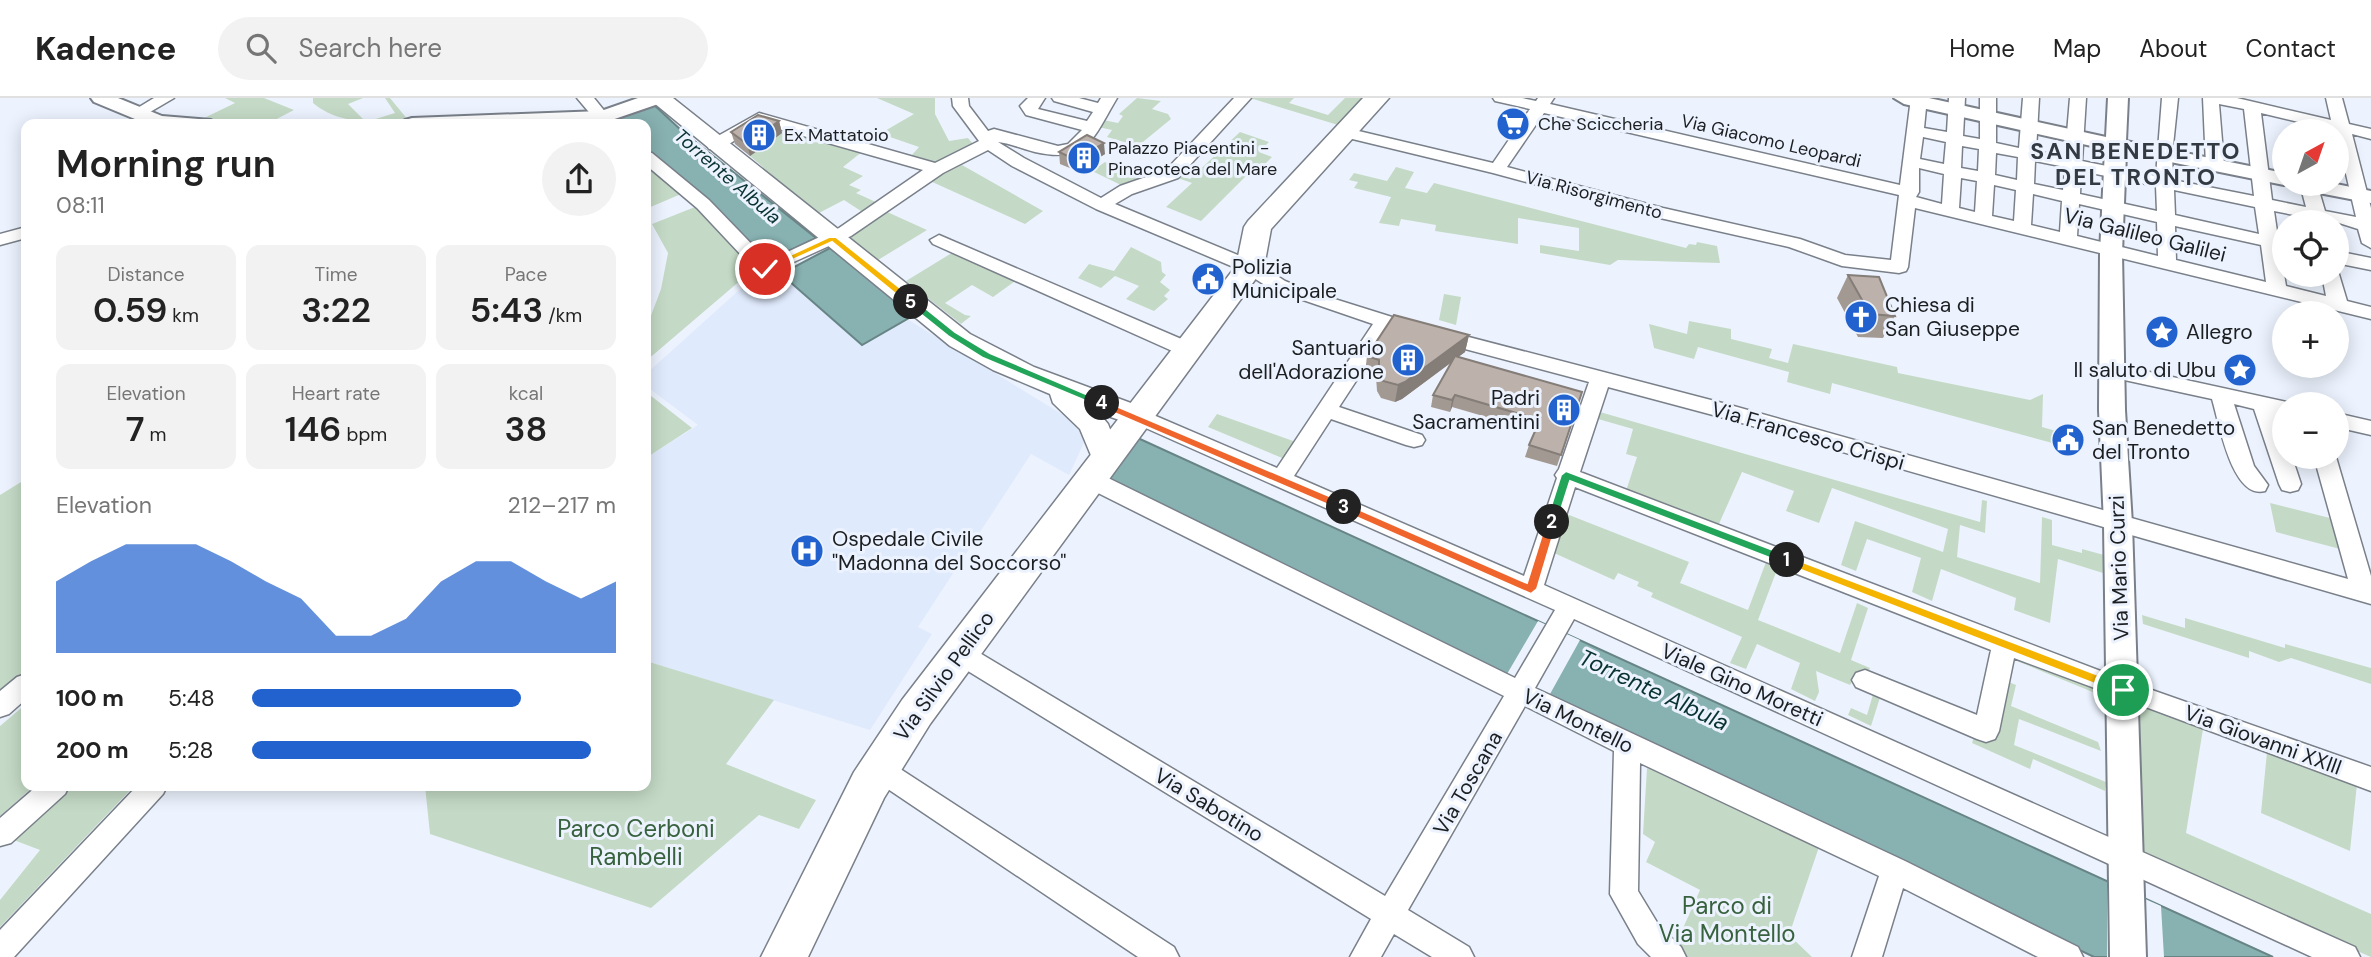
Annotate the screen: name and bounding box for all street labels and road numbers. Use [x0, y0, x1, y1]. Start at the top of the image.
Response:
street label: Via Giacomo Leopardi [1679, 109, 1863, 173]
street label: Via Risorgimento [1523, 165, 1665, 225]
street label: Via Galileo Galilei [2061, 201, 2229, 269]
street label: Via Francesco Crispi [1708, 395, 1908, 477]
street label: Via Mario Curzi [2102, 495, 2136, 641]
street label: Via Silvio Pellico [887, 605, 1001, 747]
street label: Viale Gino Moretti [1657, 637, 1827, 733]
street label: Via Montello [1518, 682, 1638, 760]
street label: Via Giovanni XXIII [2180, 698, 2346, 782]
street label: Via Toscana [1427, 726, 1509, 840]
street label: Via Sabotino [1149, 761, 1269, 849]

